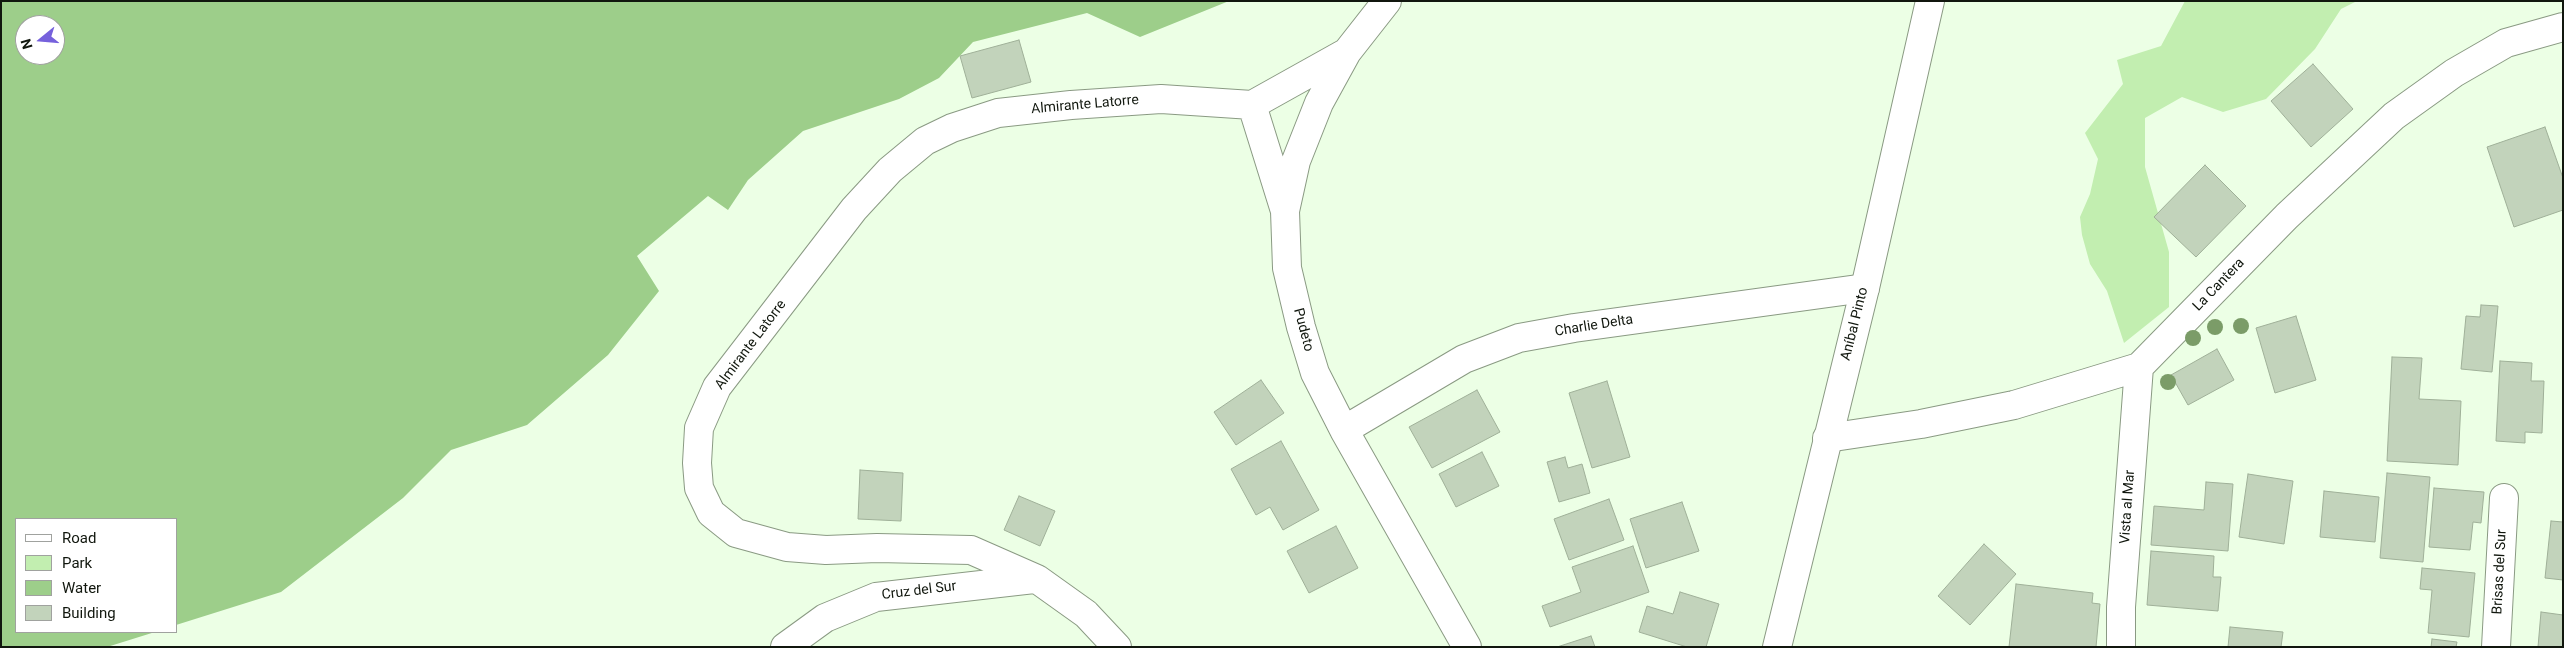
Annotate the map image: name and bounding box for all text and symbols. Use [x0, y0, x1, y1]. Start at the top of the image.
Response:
north arrow [15, 15, 65, 65]
text: N [18, 37, 36, 51]
street label: Almirante Latorre [1031, 92, 1139, 118]
street label: La Cantera [2190, 255, 2248, 315]
street label: Aníbal Pinto [1838, 286, 1872, 362]
street label: Almirante Latorre [712, 297, 790, 393]
street label: Pudeto [1289, 306, 1317, 354]
street label: Charlie Delta [1554, 312, 1634, 340]
street label: Vista al Mar [2117, 469, 2139, 545]
legend [15, 518, 178, 633]
text: Road [62, 529, 96, 547]
street label: Brisas del Sur [2489, 529, 2511, 615]
text: Park [62, 554, 92, 572]
street label: Cruz del Sur [881, 578, 957, 604]
text: Water [62, 579, 101, 597]
text: Building [62, 604, 116, 622]

